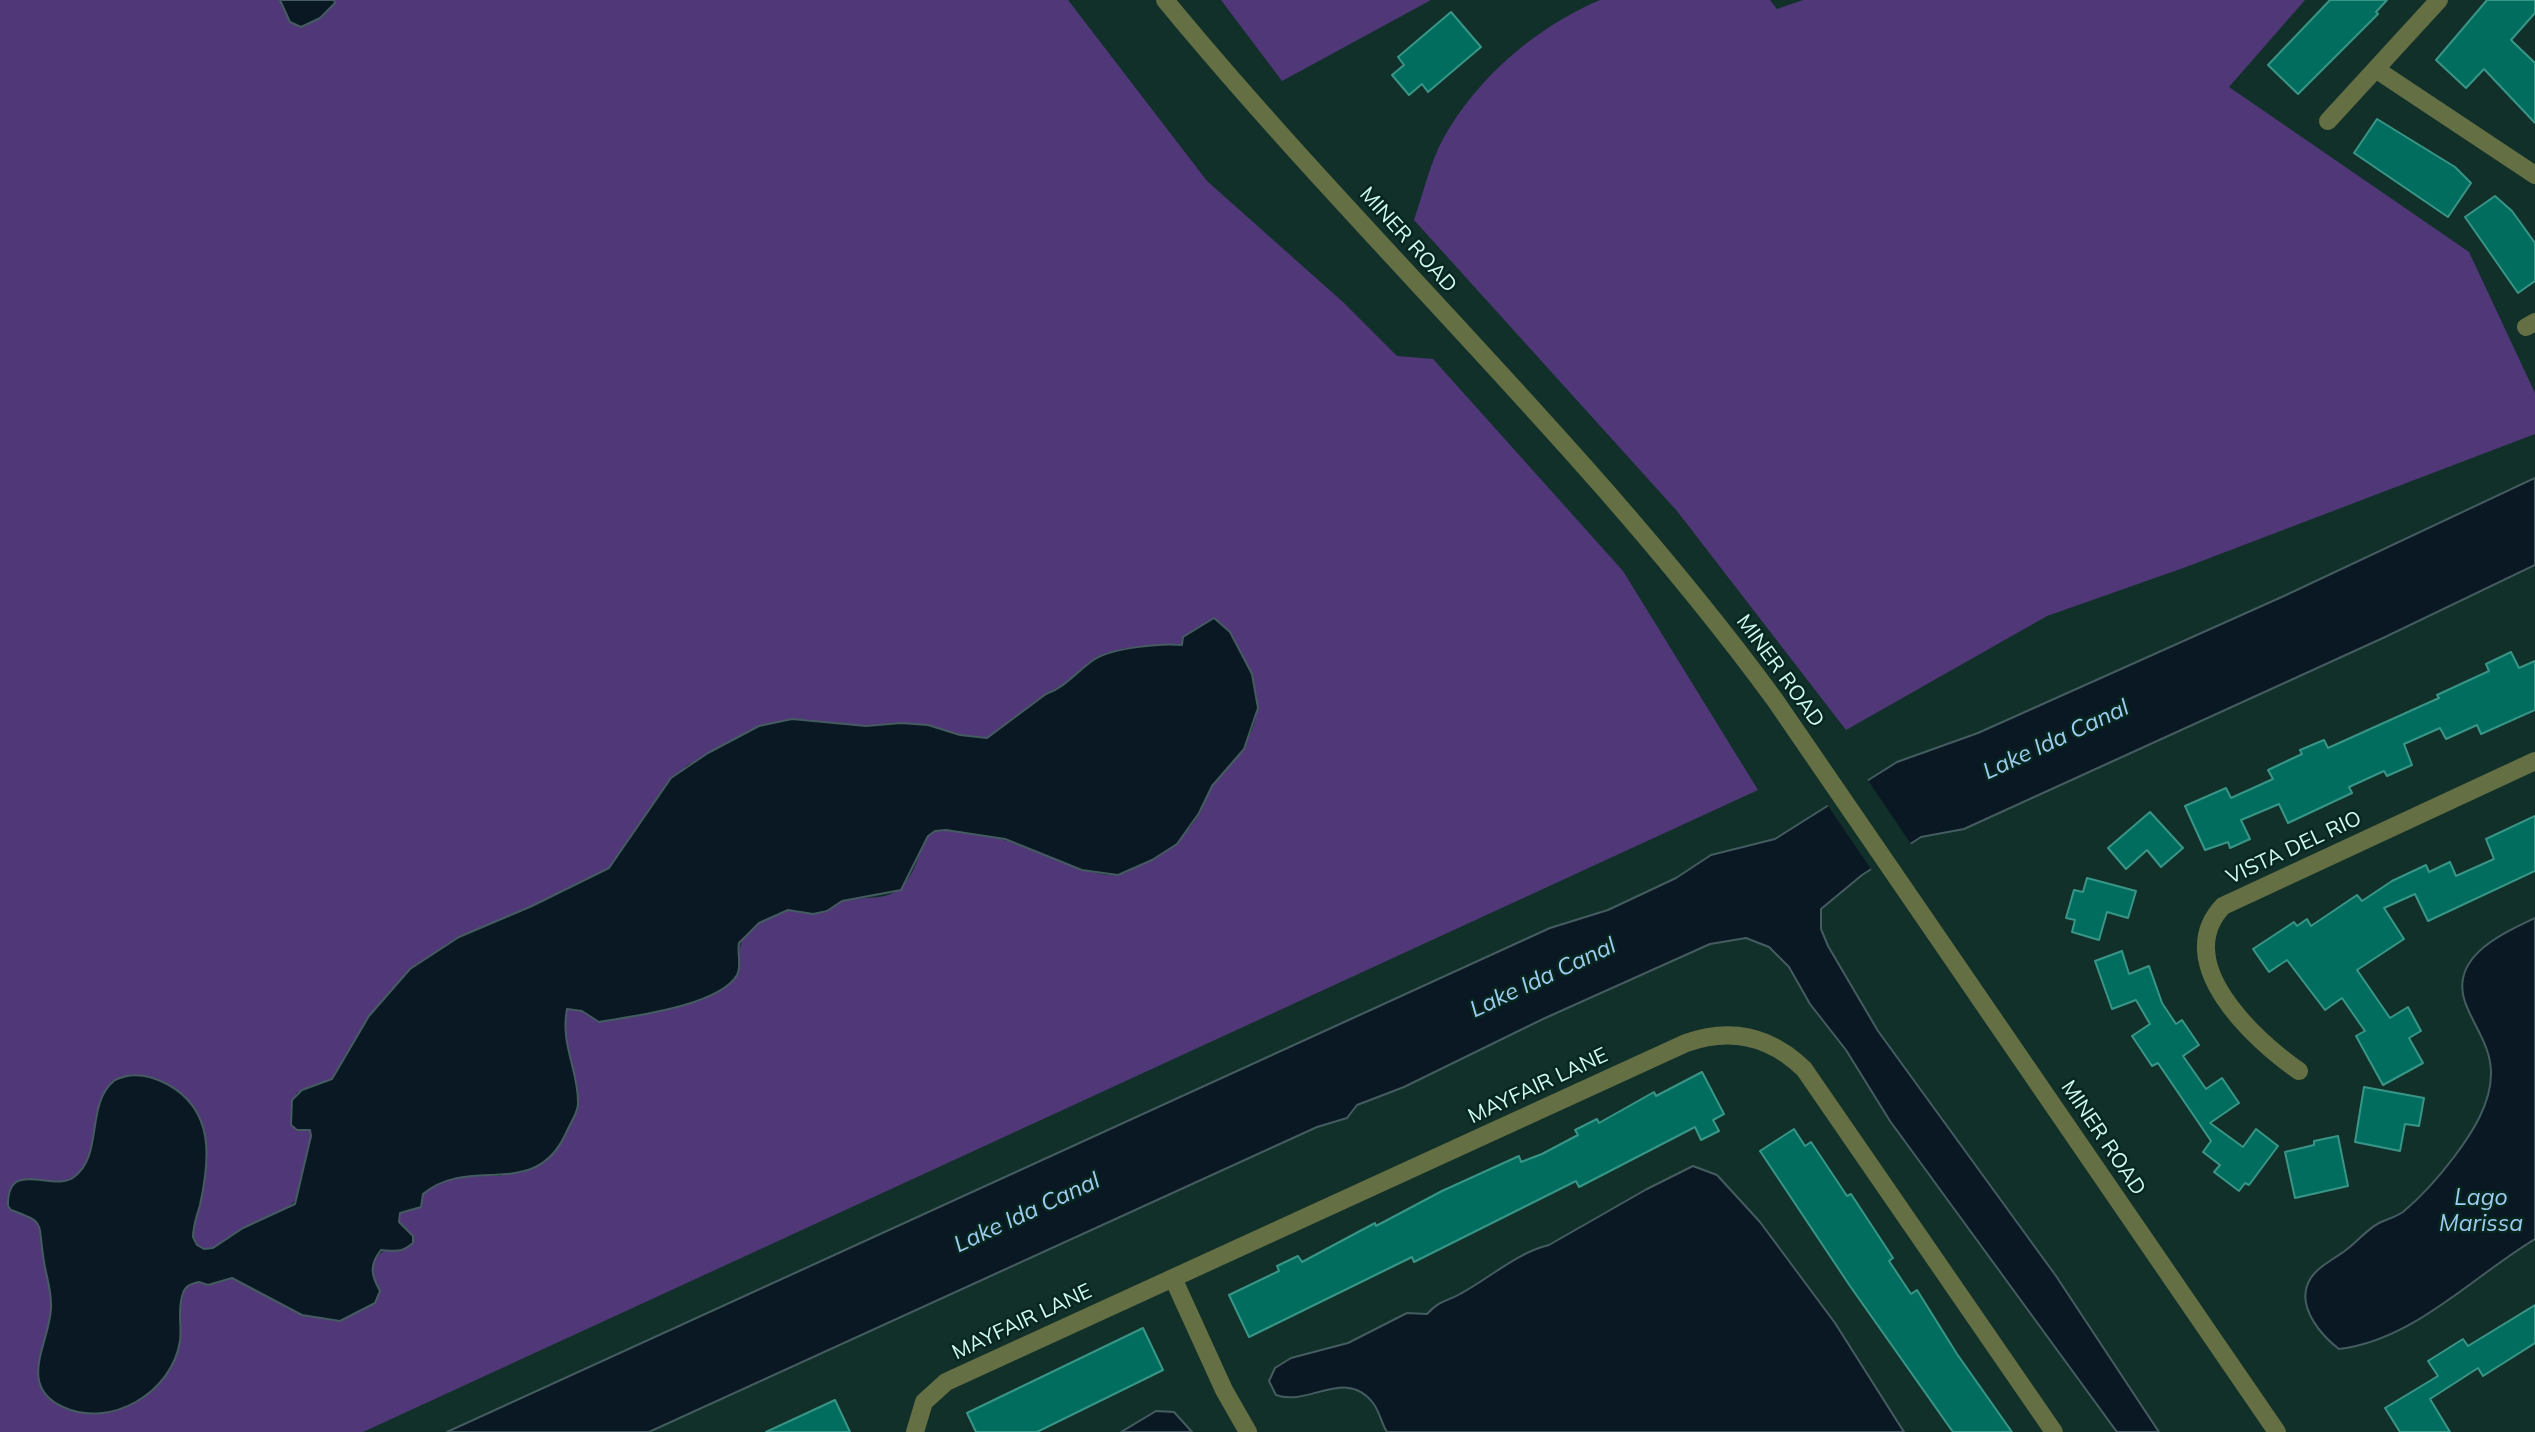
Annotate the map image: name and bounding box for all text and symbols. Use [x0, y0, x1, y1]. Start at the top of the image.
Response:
street label: MINER ROAD [1354, 182, 1462, 298]
street label: MINER ROAD [1731, 610, 1829, 732]
water label: Lake Ida Canal [1979, 694, 2133, 786]
street label: VISTA DEL RIO [2223, 806, 2365, 890]
water label: Lake Ida Canal [1466, 932, 1620, 1024]
street label: MAYFAIR LANE [1464, 1043, 1612, 1129]
street label: MINER ROAD [2055, 1076, 2151, 1200]
water label: Lake Ida Canal [950, 1167, 1104, 1259]
water label: Lago Marissa [2439, 1184, 2523, 1238]
street label: MAYFAIR LANE [948, 1279, 1096, 1365]

